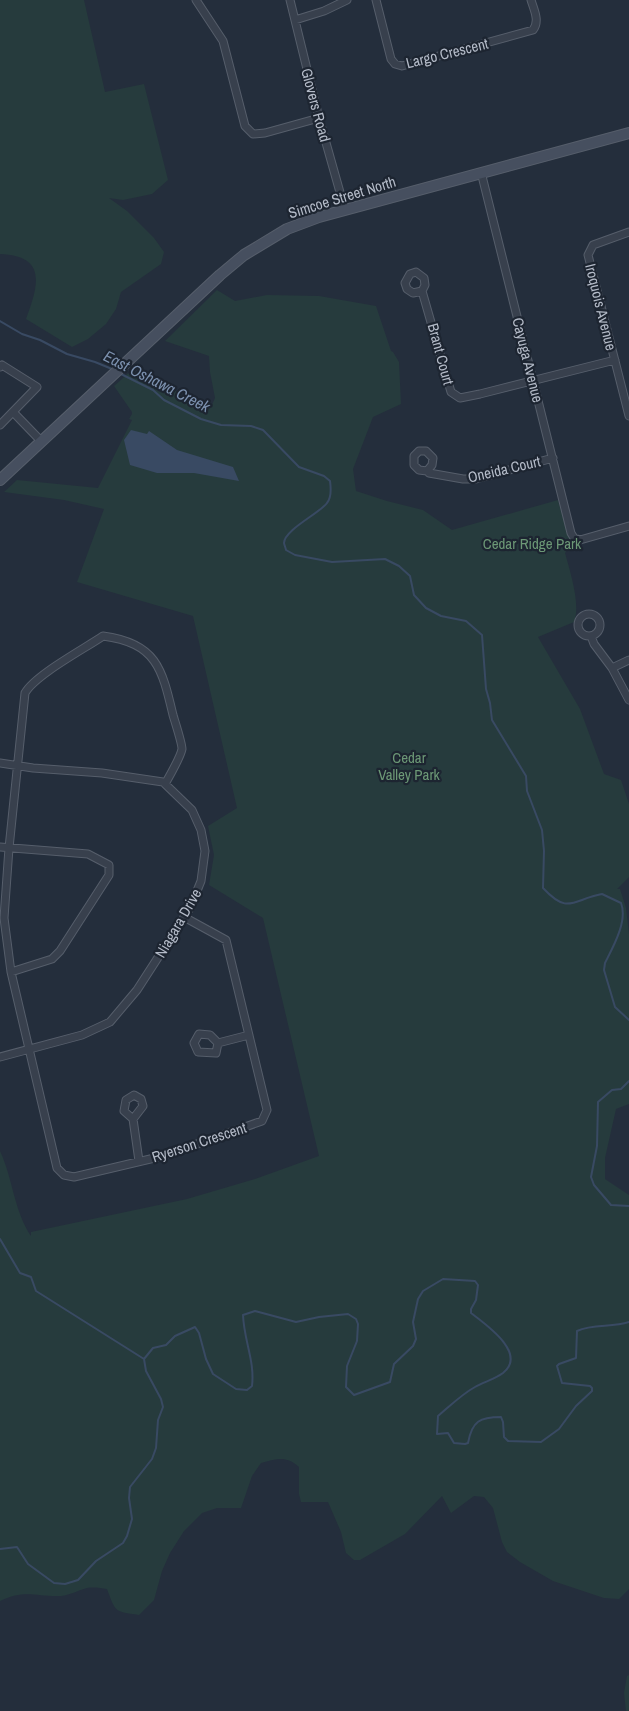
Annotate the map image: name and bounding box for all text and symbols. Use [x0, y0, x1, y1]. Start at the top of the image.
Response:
street label: Largo Crescent [404, 33, 491, 73]
street label: Glovers Road [296, 66, 336, 144]
street label: Simcoe Street North [286, 171, 398, 223]
street label: Iroquois Avenue [580, 261, 622, 353]
street label: Cayuga Avenue [507, 315, 549, 405]
street label: Brant Court [423, 321, 459, 388]
water label: East Oshawa Creek [100, 345, 214, 417]
street label: Oneida Court [466, 450, 543, 488]
park label: Cedar Ridge Park [483, 533, 582, 554]
park label: Cedar Valley Park [378, 747, 440, 785]
street label: Niagara Drive [150, 884, 206, 961]
street label: Ryerson Crescent [149, 1117, 250, 1167]

